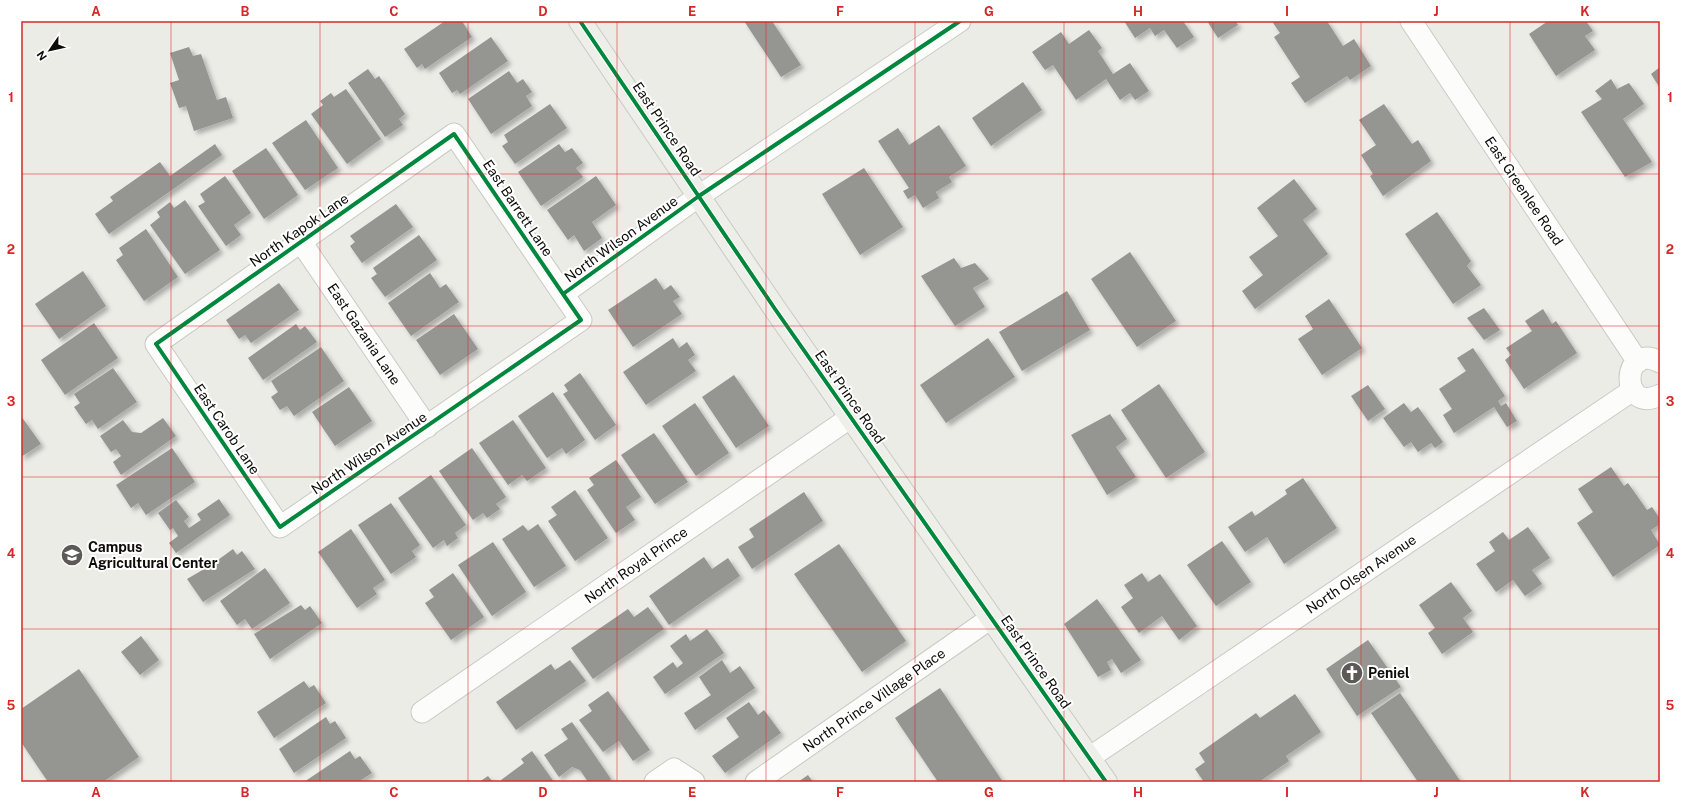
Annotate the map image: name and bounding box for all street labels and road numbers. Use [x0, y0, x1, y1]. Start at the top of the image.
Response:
street label: East Prince Road [630, 79, 704, 179]
street label: East Greenlee Road [1482, 134, 1566, 248]
street label: East Barrett Lane [480, 157, 556, 259]
street label: North Kapok Lane [247, 190, 352, 270]
street label: North Wilson Avenue [561, 193, 681, 285]
street label: East Gazania Lane [324, 280, 404, 388]
street label: East Prince Road [812, 347, 888, 447]
street label: East Carob Lane [191, 381, 263, 477]
street label: North Wilson Avenue [308, 408, 430, 498]
street label: North Royal Prince [582, 523, 691, 607]
street label: North Olsen Avenue [1303, 531, 1419, 617]
street label: East Prince Road [998, 612, 1074, 712]
street label: North Prince Village Place [800, 645, 948, 755]

